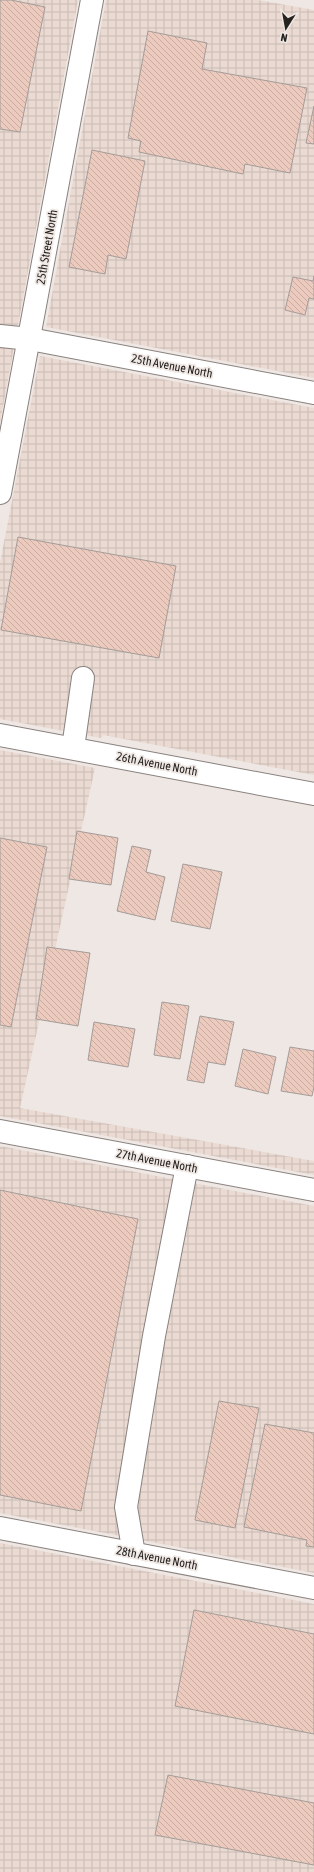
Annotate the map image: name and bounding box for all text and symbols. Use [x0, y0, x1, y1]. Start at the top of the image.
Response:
north arrow [266, 8, 306, 48]
text: N [280, 31, 288, 44]
street label: 25th Street North [34, 209, 60, 285]
street label: 25th Avenue North [130, 351, 214, 381]
street label: 26th Avenue North [115, 749, 199, 779]
street label: 27th Avenue North [115, 1146, 199, 1176]
street label: 28th Avenue North [115, 1543, 199, 1573]

